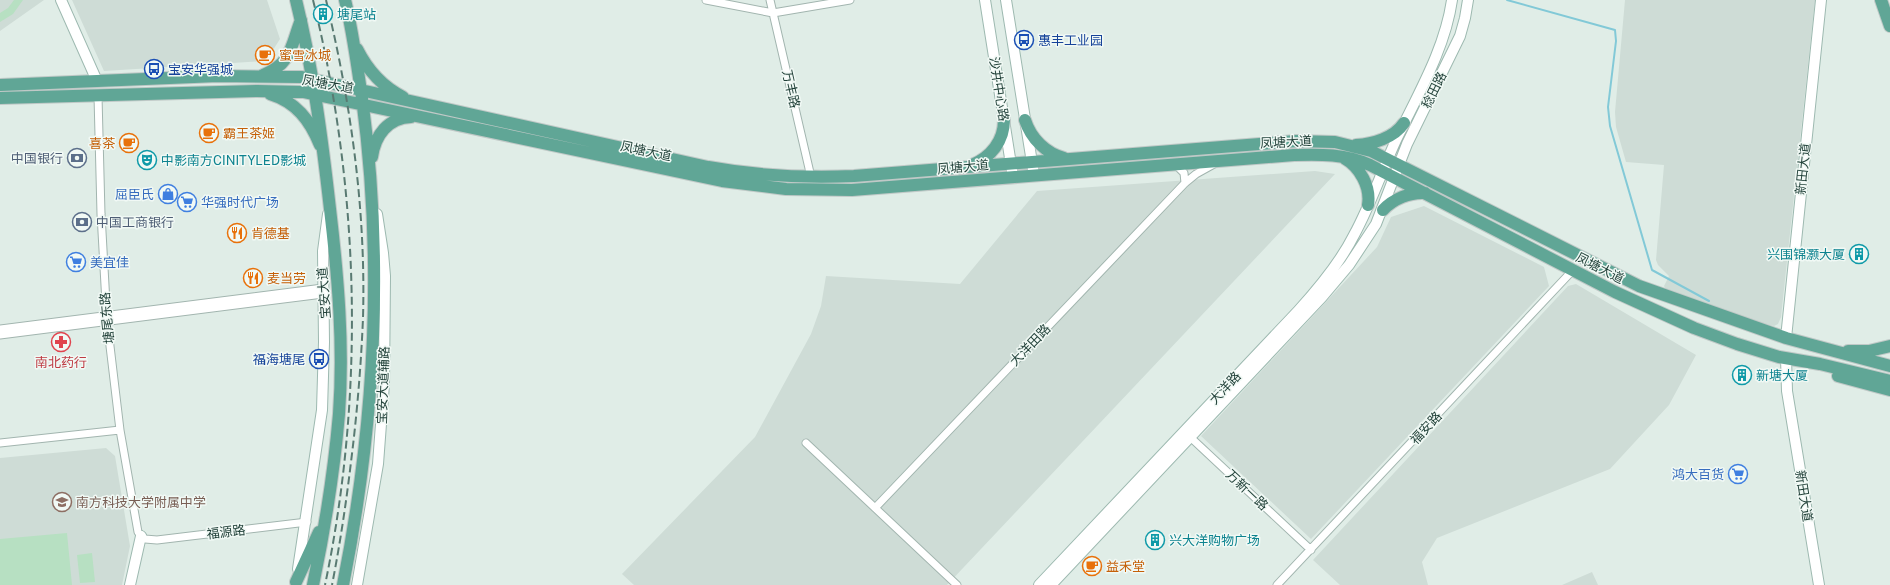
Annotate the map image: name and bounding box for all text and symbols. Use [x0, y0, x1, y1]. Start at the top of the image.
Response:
building icon: 塘尾站 [312, 3, 334, 25]
place label: 塘尾站 [337, 7, 376, 22]
bus stop icon: 惠丰工业园 [1013, 29, 1035, 51]
place label: 惠丰工业园 [1038, 33, 1103, 48]
cafe icon: 蜜雪冰城 [254, 44, 276, 66]
place label: 蜜雪冰城 [279, 48, 331, 63]
street label: 沙井中心路 [987, 56, 1011, 122]
bus stop icon: 宝安华强城 [143, 58, 165, 80]
place label: 宝安华强城 [168, 62, 233, 77]
street label: 万丰路 [779, 68, 803, 110]
street label: 稔田路 [1419, 69, 1449, 111]
street label: 凤塘大道 [301, 72, 355, 96]
cafe icon: 霸王茶姬 [198, 122, 220, 144]
place label: 霸王茶姬 [223, 126, 275, 141]
cafe icon: 喜茶 [118, 132, 140, 154]
street label: 凤塘大道 [1260, 133, 1312, 151]
place label: 喜茶 [89, 136, 116, 151]
street label: 凤塘大道 [619, 138, 673, 164]
street label: 新田大道 [1793, 142, 1813, 196]
bank icon: 中国银行 [66, 147, 88, 169]
theatre icon: 中影南方CINITYLED影城 [136, 149, 158, 171]
place label: 中国银行 [11, 151, 63, 166]
place label: 中影南方CINITYLED影城 [161, 153, 306, 168]
street label: 凤塘大道 [936, 157, 990, 177]
shop icon: 屈臣氏 [157, 183, 179, 205]
place label: 屈臣氏 [115, 187, 154, 202]
supermarket icon: 华强时代广场 [176, 191, 198, 213]
place label: 华强时代广场 [201, 195, 279, 210]
bank icon: 中国工商银行 [71, 211, 93, 233]
place label: 中国工商银行 [96, 215, 174, 230]
restaurant icon: 肯德基 [226, 222, 248, 244]
place label: 肯德基 [251, 226, 290, 241]
building icon: 兴围锦灏大厦 [1848, 243, 1870, 265]
place label: 兴围锦灏大厦 [1767, 247, 1845, 262]
street label: 凤塘大道 [1573, 250, 1627, 286]
supermarket icon: 美宜佳 [65, 251, 87, 273]
place label: 美宜佳 [90, 255, 129, 270]
restaurant icon: 麦当劳 [242, 267, 264, 289]
street label: 宝安大道 [315, 267, 333, 319]
place label: 麦当劳 [267, 271, 306, 286]
street label: 塘尾东路 [97, 291, 117, 345]
street label: 大洋田路 [1007, 321, 1053, 369]
pharmacy icon: 南北药行 [50, 331, 72, 353]
street label: 宝安大道辅路 [374, 346, 392, 424]
bus stop icon: 福海塘尾 [308, 348, 330, 370]
place label: 福海塘尾 [253, 352, 305, 367]
place label: 南北药行 [35, 355, 87, 370]
building icon: 新塘大厦 [1731, 364, 1753, 386]
place label: 新塘大厦 [1756, 368, 1808, 383]
street label: 大洋路 [1206, 369, 1244, 407]
street label: 福安路 [1407, 409, 1445, 447]
supermarket icon: 鸿大百货 [1727, 463, 1749, 485]
street label: 万新一路 [1223, 467, 1271, 513]
place label: 鸿大百货 [1672, 467, 1724, 482]
street label: 新田大道 [1793, 469, 1815, 523]
school or university icon: 南方科技大学附属中学 [51, 491, 73, 513]
place label: 南方科技大学附属中学 [76, 495, 206, 510]
street label: 福源路 [206, 522, 246, 542]
building icon: 兴大洋购物广场 [1144, 529, 1166, 551]
place label: 兴大洋购物广场 [1169, 533, 1260, 548]
cafe icon: 益禾堂 [1081, 555, 1103, 577]
place label: 益禾堂 [1106, 559, 1145, 574]

